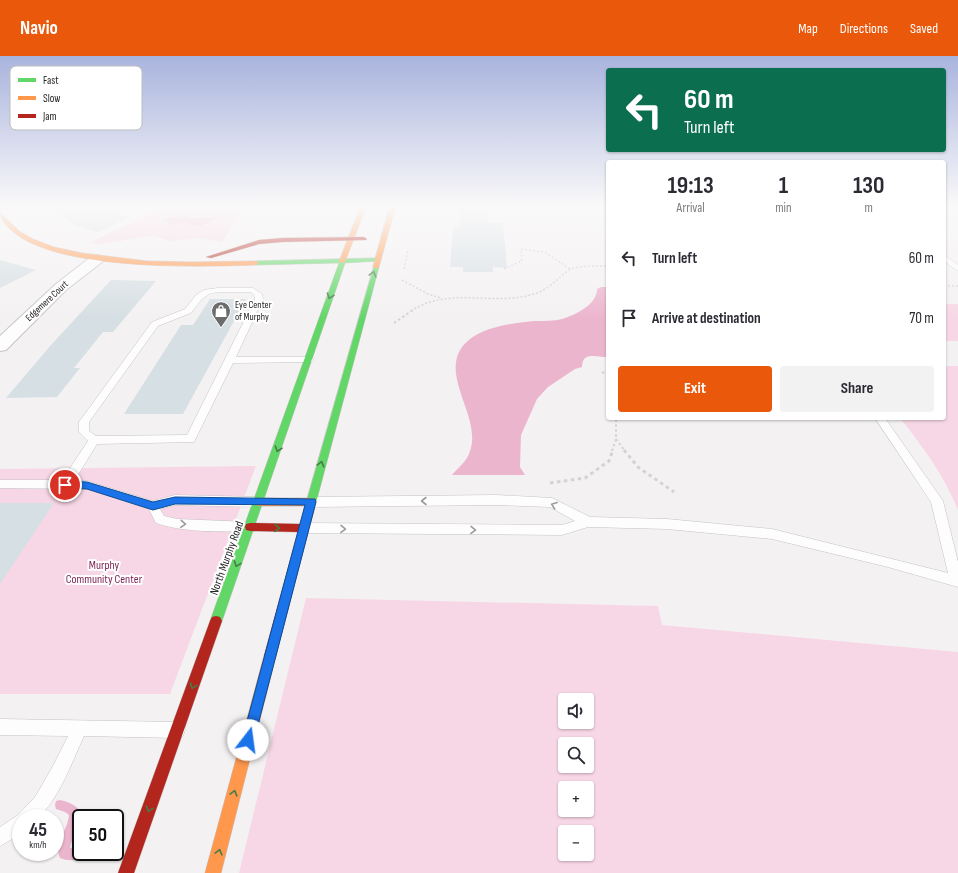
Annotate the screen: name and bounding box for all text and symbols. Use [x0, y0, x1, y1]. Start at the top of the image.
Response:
text: Navio [20, 17, 58, 40]
text: Map [798, 20, 818, 37]
text: Directions [840, 20, 888, 37]
text: Saved [910, 20, 938, 37]
legend [10, 66, 142, 130]
text: Fast [43, 74, 59, 87]
text: 60 m [684, 83, 733, 116]
icon: left [618, 84, 670, 136]
text: Slow [43, 92, 60, 105]
text: Jam [42, 110, 57, 123]
text: Turn left [684, 117, 735, 138]
text: 19:13 [667, 171, 714, 200]
text: 1 [779, 171, 788, 200]
text: 130 [853, 171, 885, 200]
text: Arrival [677, 200, 705, 216]
text: min [775, 200, 792, 216]
text: m [865, 200, 873, 216]
icon: left [618, 247, 640, 269]
text: Turn left [652, 249, 697, 268]
text: 60 m [909, 249, 934, 268]
one-way arrow [368, 271, 377, 278]
street label: Edgemere Court [23, 278, 71, 324]
one-way arrow [327, 293, 335, 300]
place label: Eye Center of Murphy [235, 299, 272, 323]
shop icon: Eye Center of Murphy [210, 300, 232, 328]
icon: arrive [618, 307, 640, 329]
text: Arrive at destination [652, 309, 761, 328]
text: 70 m [909, 309, 934, 328]
button: Exit [618, 366, 772, 412]
button: Share [780, 366, 934, 412]
one-way arrow [274, 445, 283, 452]
one-way arrow [317, 461, 325, 467]
pin [48, 468, 82, 502]
icon: arrive [54, 474, 76, 496]
one-way arrow [421, 497, 427, 505]
one-way arrow [550, 501, 557, 510]
street label: North Murphy Road [207, 519, 247, 597]
one-way arrow [180, 520, 186, 528]
one-way arrow [274, 524, 280, 532]
one-way arrow [340, 525, 346, 533]
one-way arrow [470, 526, 476, 534]
park label: Murphy Community Center [66, 558, 143, 587]
one-way arrow [234, 561, 242, 568]
one-way arrow [190, 683, 198, 690]
map controls [558, 693, 594, 861]
button: sound [558, 693, 594, 729]
position arrow [227, 719, 269, 761]
button: search [558, 737, 594, 773]
button: + [558, 781, 594, 817]
one-way arrow [230, 789, 238, 796]
one-way arrow [146, 805, 154, 812]
speed limit sign: 50 [72, 809, 124, 861]
text: 45 [29, 818, 47, 842]
button: − [558, 825, 594, 861]
text: km/h [29, 839, 47, 851]
one-way arrow [214, 848, 222, 855]

